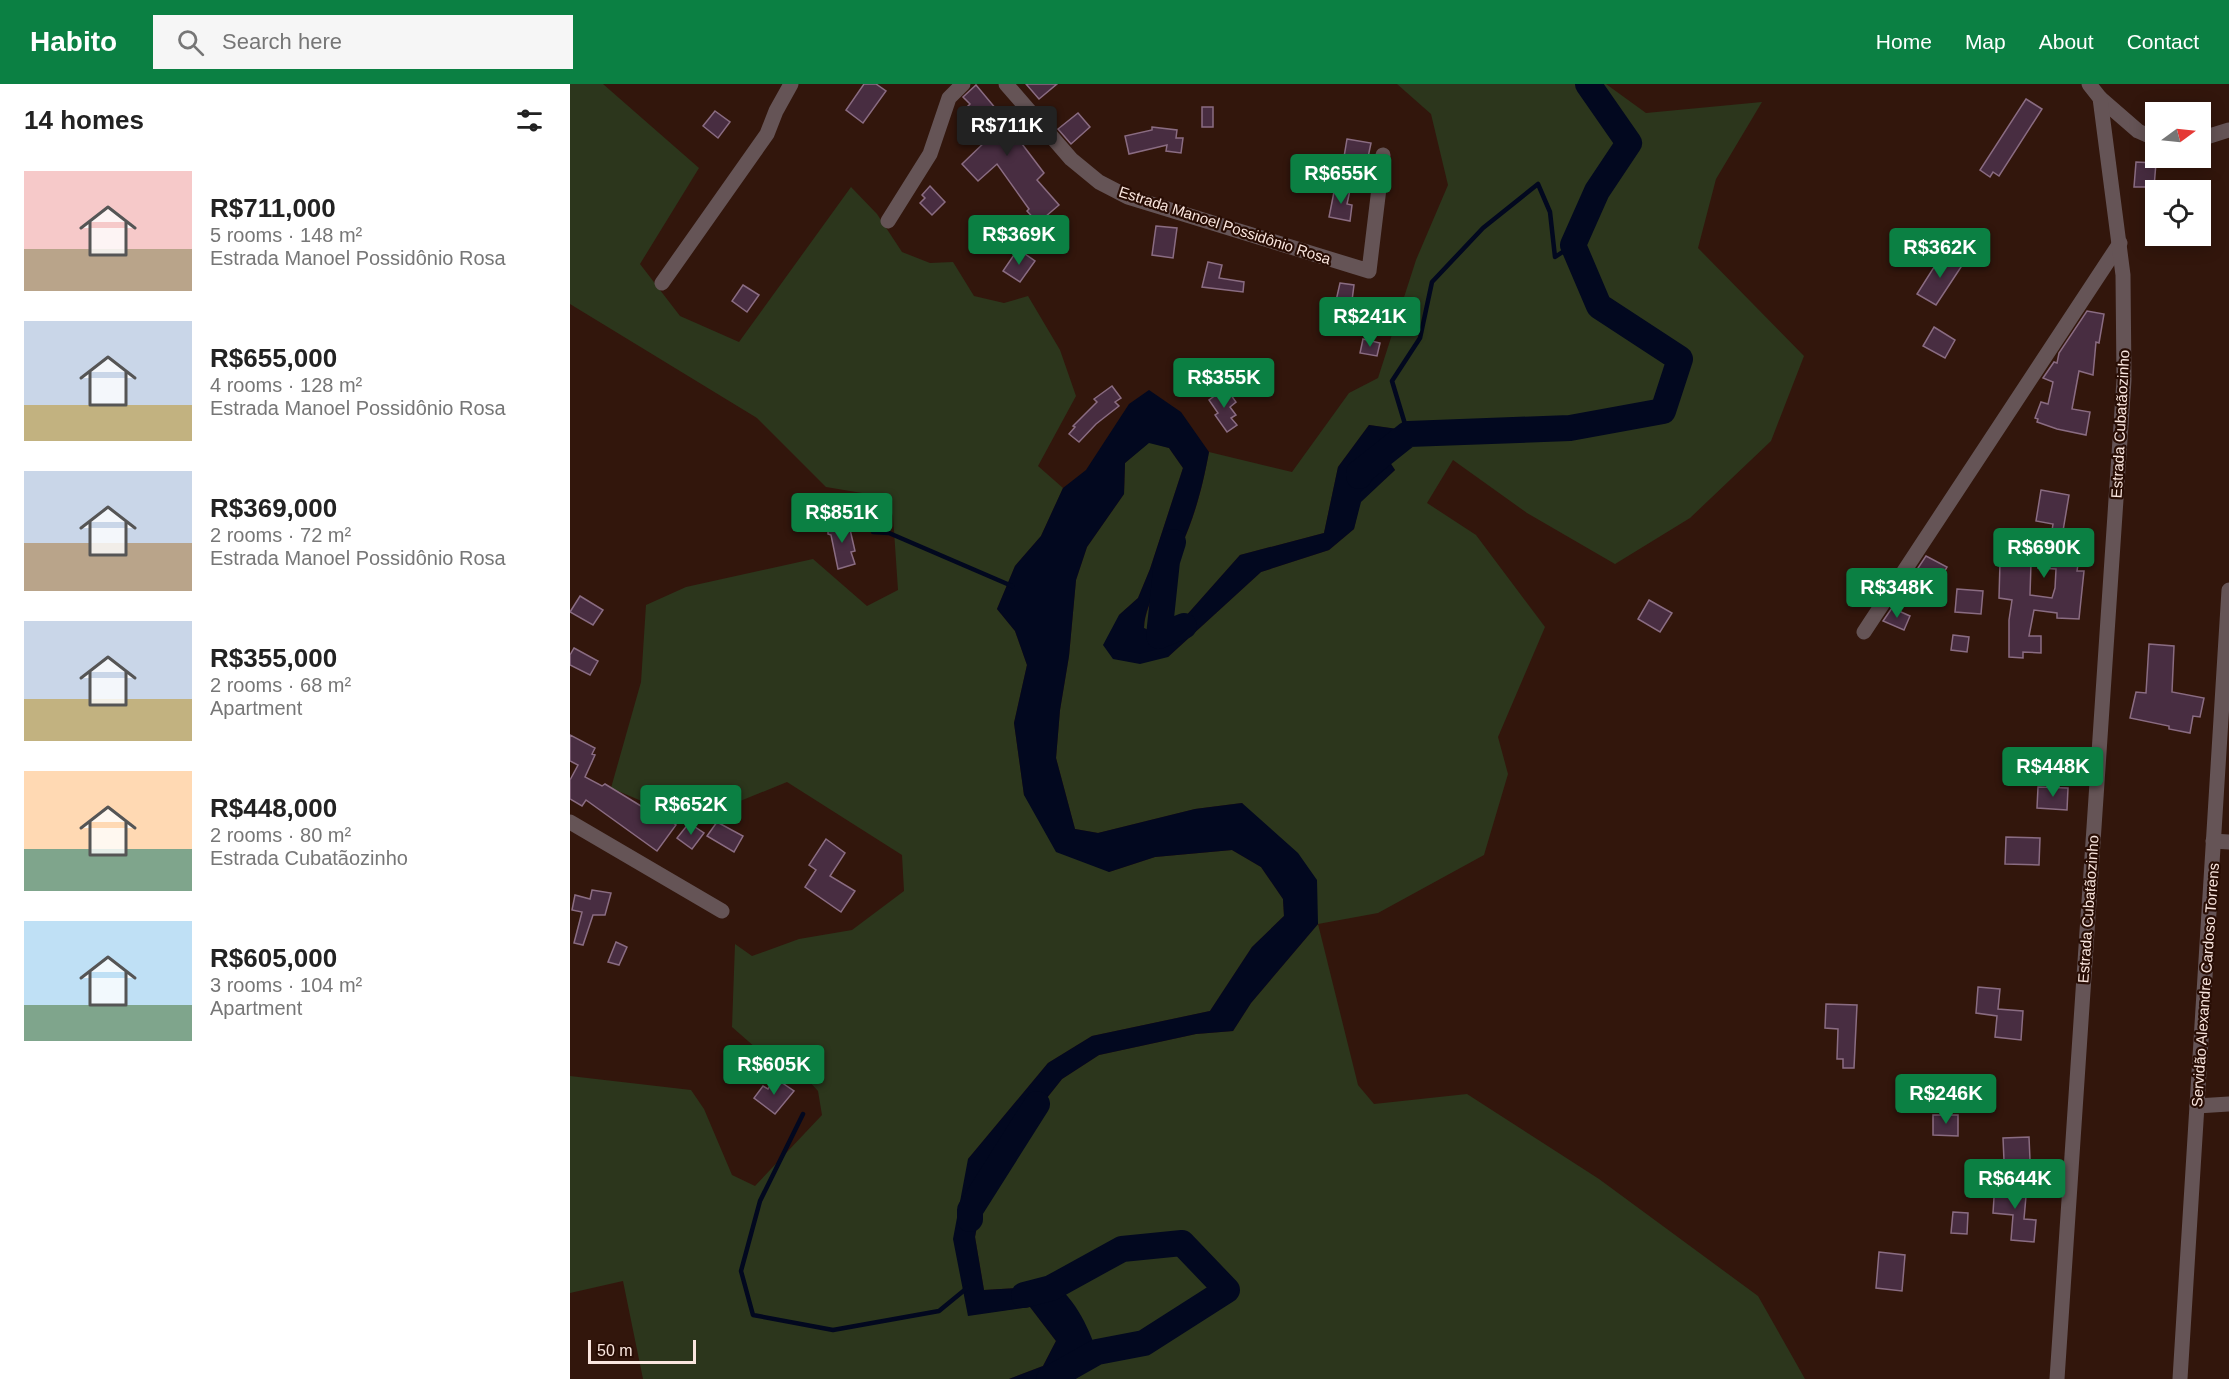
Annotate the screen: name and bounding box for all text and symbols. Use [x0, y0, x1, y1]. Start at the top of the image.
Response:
search box [153, 15, 573, 69]
text: Habito [30, 26, 117, 57]
icon: search [174, 26, 207, 59]
text: Search here [222, 29, 342, 54]
text: Home [1876, 30, 1932, 53]
text: Map [1965, 30, 2006, 53]
text: About [2039, 30, 2094, 53]
text: Contact [2127, 30, 2199, 53]
north arrow [2145, 102, 2211, 168]
map controls [2145, 102, 2211, 246]
icon: filters [513, 104, 546, 137]
text: 14 homes [24, 105, 144, 135]
pin: R$711K [958, 106, 1056, 157]
text: R$711K [971, 114, 1043, 136]
pin: R$655K [1292, 154, 1390, 205]
text: R$655K [1304, 162, 1378, 184]
button: locate [2145, 180, 2211, 246]
street label: Estrada Manoel Possidônio Rosa [1117, 183, 1334, 268]
text: R$711,000 [210, 193, 336, 223]
icon: home [72, 195, 144, 267]
pin: R$369K [970, 215, 1068, 266]
text: R$369K [982, 223, 1056, 245]
text: 5 rooms · 148 m² [210, 224, 362, 246]
pin: R$362K [1891, 228, 1989, 279]
text: R$362K [1903, 236, 1977, 258]
text: Estrada Manoel Possidônio Rosa [210, 247, 506, 269]
pin: R$241K [1321, 297, 1419, 348]
text: R$241K [1333, 305, 1407, 327]
text: R$655,000 [210, 343, 337, 373]
icon: home [72, 345, 144, 417]
street label: Estrada Cubatãozinho [2108, 349, 2132, 499]
pin: R$355K [1175, 358, 1273, 409]
text: R$355K [1187, 366, 1261, 388]
text: 4 rooms · 128 m² [210, 374, 362, 396]
text: Estrada Manoel Possidônio Rosa [210, 397, 506, 419]
text: R$369,000 [210, 493, 337, 523]
pin: R$851K [793, 493, 891, 544]
icon: home [72, 495, 144, 567]
text: R$851K [805, 501, 879, 523]
text: 2 rooms · 72 m² [210, 524, 351, 546]
pin: R$690K [1995, 528, 2093, 579]
text: R$690K [2007, 536, 2081, 558]
text: Estrada Manoel Possidônio Rosa [210, 547, 506, 569]
pin: R$348K [1848, 568, 1946, 619]
text: R$348K [1860, 576, 1934, 598]
text: R$355,000 [210, 643, 337, 673]
icon: home [72, 645, 144, 717]
text: 2 rooms · 68 m² [210, 674, 351, 696]
text: Apartment [210, 697, 302, 719]
pin: R$448K [2004, 747, 2102, 798]
text: R$448K [2016, 755, 2090, 777]
pin: R$652K [642, 785, 740, 836]
text: R$448,000 [210, 793, 337, 823]
text: R$652K [654, 793, 728, 815]
icon: home [72, 795, 144, 867]
text: 2 rooms · 80 m² [210, 824, 351, 846]
street label: Estrada Cubatãozinho [2074, 834, 2102, 984]
text: Estrada Cubatãozinho [210, 847, 408, 869]
street label: Servidão Alexandre Cardoso Torrens [2188, 862, 2222, 1108]
text: R$605,000 [210, 943, 337, 973]
icon: home [72, 945, 144, 1017]
text: 3 rooms · 104 m² [210, 974, 362, 996]
text: Apartment [210, 997, 302, 1019]
pin: R$605K [725, 1045, 823, 1096]
text: R$605K [737, 1053, 811, 1075]
pin: R$246K [1897, 1074, 1995, 1125]
text: R$246K [1909, 1082, 1983, 1104]
pin: R$644K [1966, 1159, 2064, 1210]
text: R$644K [1978, 1167, 2052, 1189]
scale bar [588, 1337, 696, 1364]
text: 50 m [597, 1342, 633, 1359]

